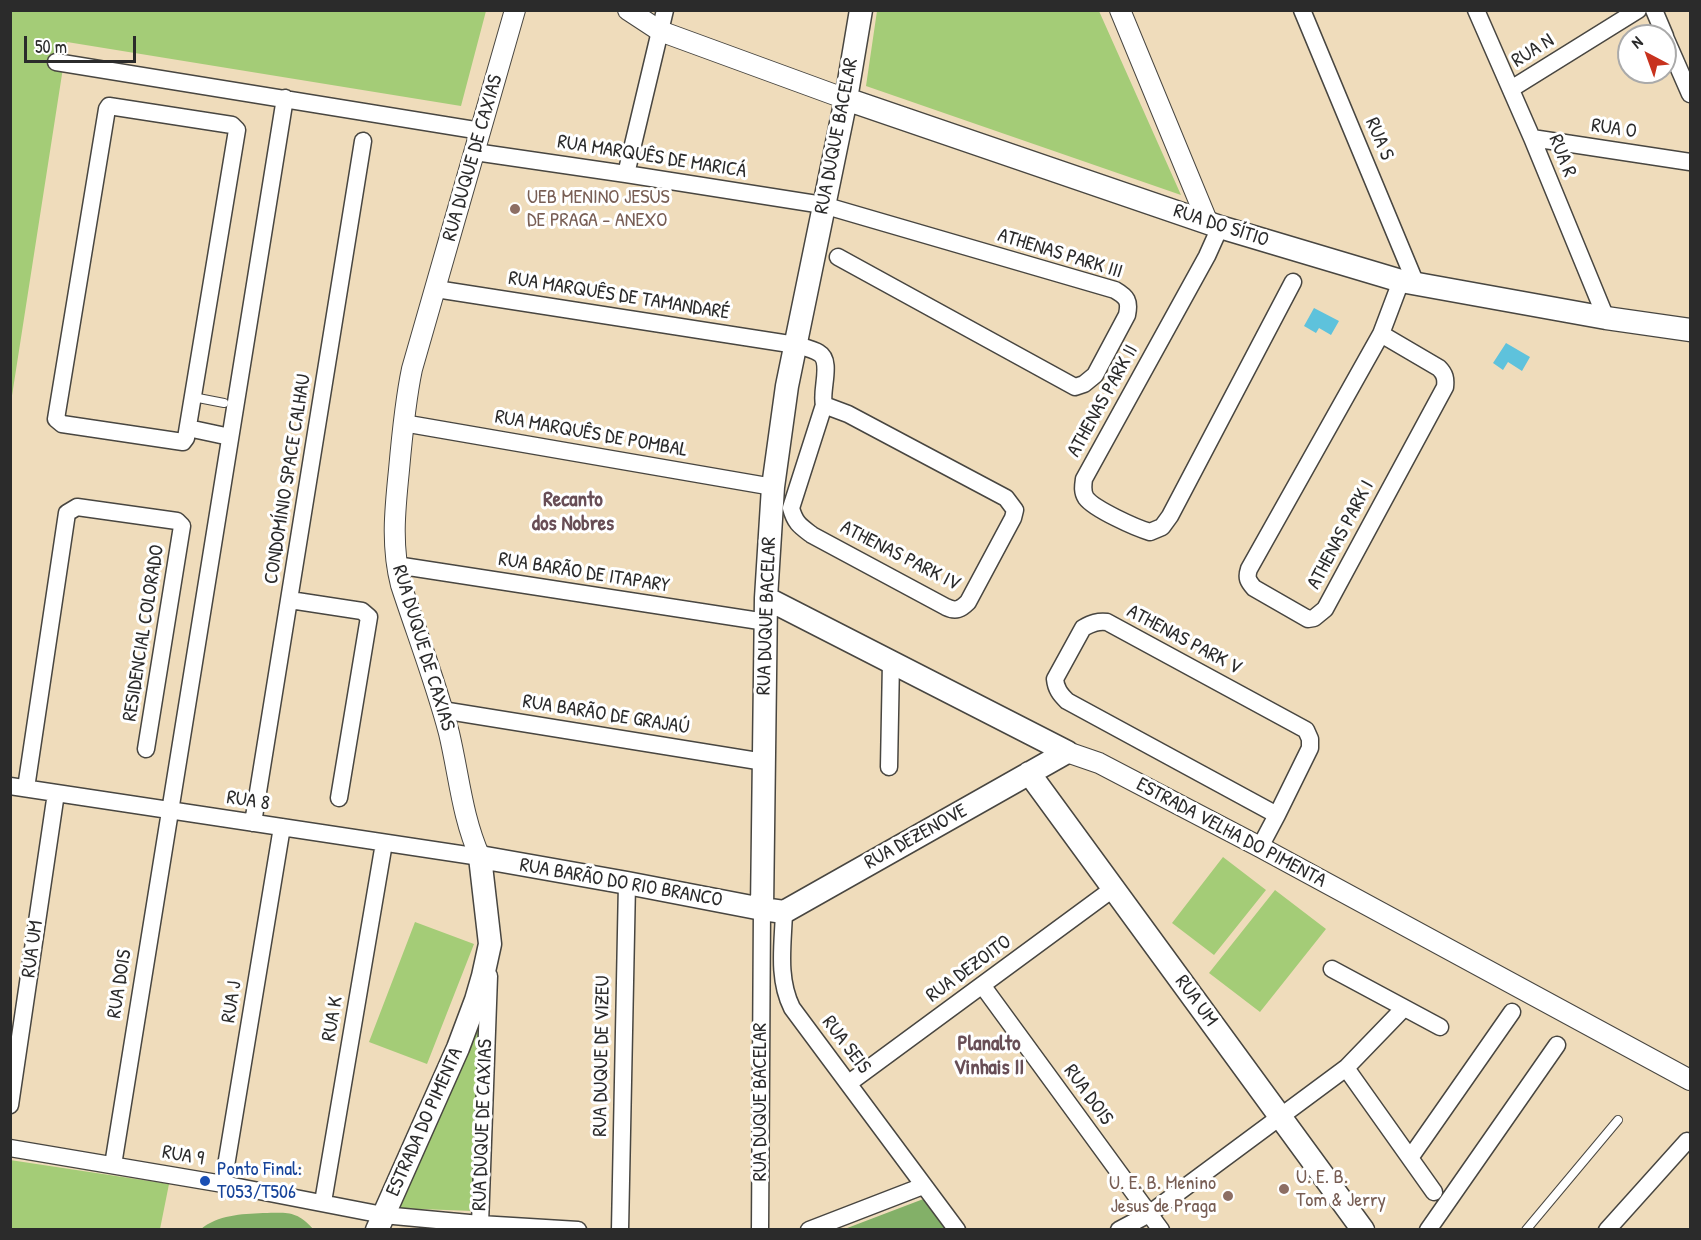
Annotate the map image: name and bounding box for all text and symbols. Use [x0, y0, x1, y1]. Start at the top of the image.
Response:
scale bar [27, 24, 140, 62]
north arrow [1617, 24, 1677, 84]
street label: RUA N [1508, 29, 1558, 73]
text: N [1626, 31, 1647, 53]
text: 50 m [35, 34, 67, 59]
street label: RUA DUQUE BACELAR [810, 56, 864, 216]
street label: RUA DUQUE DE CAXIAS [438, 72, 508, 244]
street label: RUA S [1359, 114, 1399, 164]
street label: RUA O [1590, 114, 1638, 144]
street label: RUA MARQUÊS DE MARICÁ [556, 130, 748, 184]
street label: RUA R [1543, 131, 1581, 181]
place label: UEB MENINO JESUS DE PRAGA - ANEXO [527, 186, 670, 233]
street label: RUA DO SÍTIO [1170, 199, 1272, 253]
marker: UEB MENINO JESUS DE PRAGA - ANEXO [508, 202, 522, 216]
street label: ATHENAS PARK III [995, 224, 1125, 284]
street label: RUA MARQUÊS DE TAMANDARÉ [507, 267, 731, 325]
street label: ATHENAS PARK II [1062, 341, 1144, 461]
street label: CONDOMÍNIO SPACE CALHAU [260, 372, 316, 586]
street label: RUA MARQUÊS DE POMBAL [493, 405, 689, 463]
street label: ATHENAS PARK I [1302, 477, 1380, 593]
district label: Recanto dos Nobres [532, 487, 614, 537]
street label: ATHENAS PARK IV [836, 516, 964, 596]
street label: RUA DUQUE BACELAR [752, 536, 782, 696]
street label: RESIDENCIAL COLORADO [118, 543, 170, 723]
street label: RUA BARÃO DE ITAPARY [497, 548, 671, 598]
street label: RUA DUQUE DE CAXIAS [386, 562, 460, 734]
street label: ATHENAS PARK V [1123, 600, 1245, 680]
street label: RUA BARÃO DE GRAJAÚ [521, 690, 691, 740]
street label: ESTRADA VELHA DO PIMENTA [1132, 773, 1330, 893]
street label: RUA 8 [225, 786, 271, 816]
street label: RUA DEZENOVE [861, 799, 971, 875]
street label: RUA BARÃO DO RIO BRANCO [518, 853, 724, 913]
street label: RUA UM [17, 919, 49, 979]
street label: RUA DEZOITO [922, 930, 1016, 1008]
street label: RUA DOIS [103, 948, 137, 1020]
street label: RUA UM [1169, 971, 1223, 1031]
street label: RUA DUQUE DE VIZEU [589, 975, 615, 1137]
street label: RUA J [217, 979, 247, 1025]
street label: RUA K [317, 995, 349, 1043]
street label: RUA SEIS [816, 1011, 876, 1079]
street label: RUA DUQUE BACELAR [749, 1023, 773, 1181]
district label: Planalto Vinhais II [954, 1031, 1024, 1081]
street label: RUA DUQUE DE CAXIAS [468, 1039, 498, 1211]
street label: ESTRADA DO PIMENTA [381, 1044, 469, 1200]
street label: RUA DOIS [1058, 1060, 1118, 1130]
street label: RUA 9 [160, 1141, 206, 1171]
place label: Ponto Final: T053/T506 [217, 1158, 302, 1205]
place label: U. E. B. Tom & Jerry [1296, 1166, 1386, 1213]
place label: U. E. B. Menino Jesus de Praga [1109, 1172, 1216, 1219]
marker: Ponto Final: T053/T506 [198, 1174, 212, 1188]
marker: U. E. B. Tom & Jerry [1277, 1182, 1291, 1196]
marker: U. E. B. Menino Jesus de Praga [1221, 1189, 1235, 1203]

